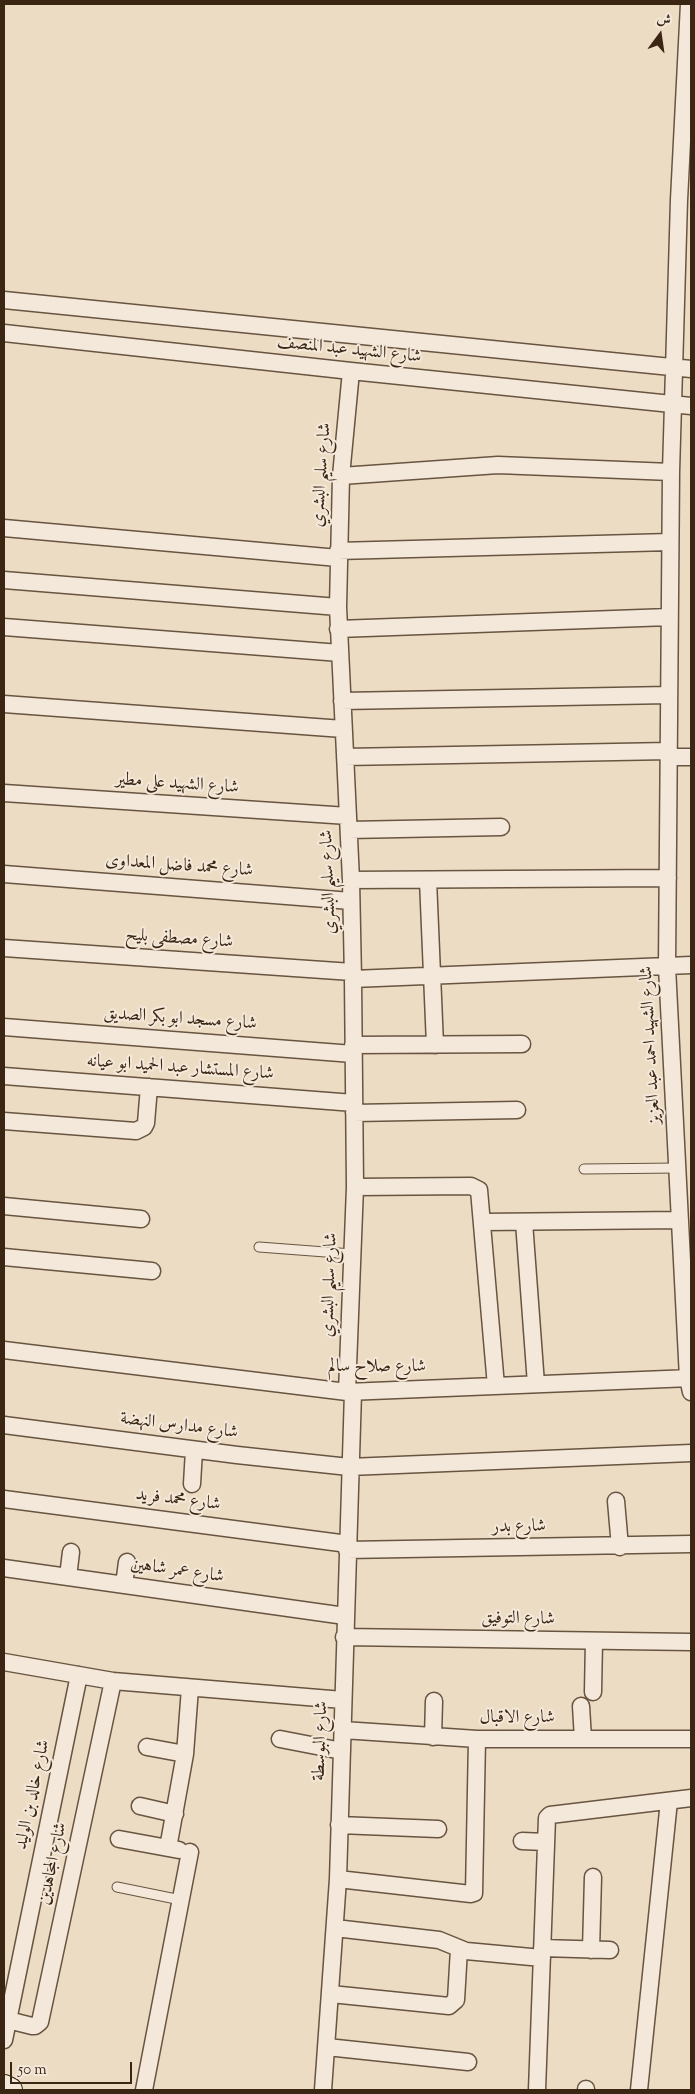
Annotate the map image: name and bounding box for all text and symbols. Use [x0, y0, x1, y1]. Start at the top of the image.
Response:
text: ش [654, 9, 673, 32]
north arrow [635, 10, 685, 60]
street label: شارع الشهيد عبد المنصف [276, 333, 422, 369]
street label: شارع سليم البشري [309, 422, 337, 528]
street label: شارع الشهيد على مطير [115, 770, 239, 800]
street label: شارع سليم البشري [317, 829, 343, 935]
street label: شارع محمد فاضل المعداوى [104, 851, 254, 883]
street label: شارع مصطفى بليح [124, 925, 234, 955]
street label: شارع الشهيد احمد عبد العزيز [637, 965, 667, 1125]
street label: شارع مسجد ابو بكر الصديق [103, 1004, 257, 1036]
street label: شارع المستشار عبد الحميد ابو عيانه [86, 1052, 274, 1086]
street label: شارع سليم البشري [318, 1232, 344, 1338]
street label: شارع صلاح سالم [328, 1357, 426, 1379]
street label: شارع مدارس النهضة [119, 1409, 239, 1445]
street label: شارع محمد فريد [134, 1485, 222, 1517]
street label: شارع بدر [492, 1517, 546, 1539]
street label: شارع عمر شاهين [129, 1555, 225, 1589]
street label: شارع التوفيق [481, 1609, 555, 1631]
street label: شارع البوسطة [310, 1701, 334, 1781]
street label: شارع الاقبال [479, 1708, 555, 1730]
street label: شارع خالد بن الوليد [12, 1738, 56, 1852]
street label: شارع المجاهدين [35, 1821, 73, 1907]
scale bar [12, 2052, 135, 2084]
text: 50 m [18, 2060, 47, 2081]

